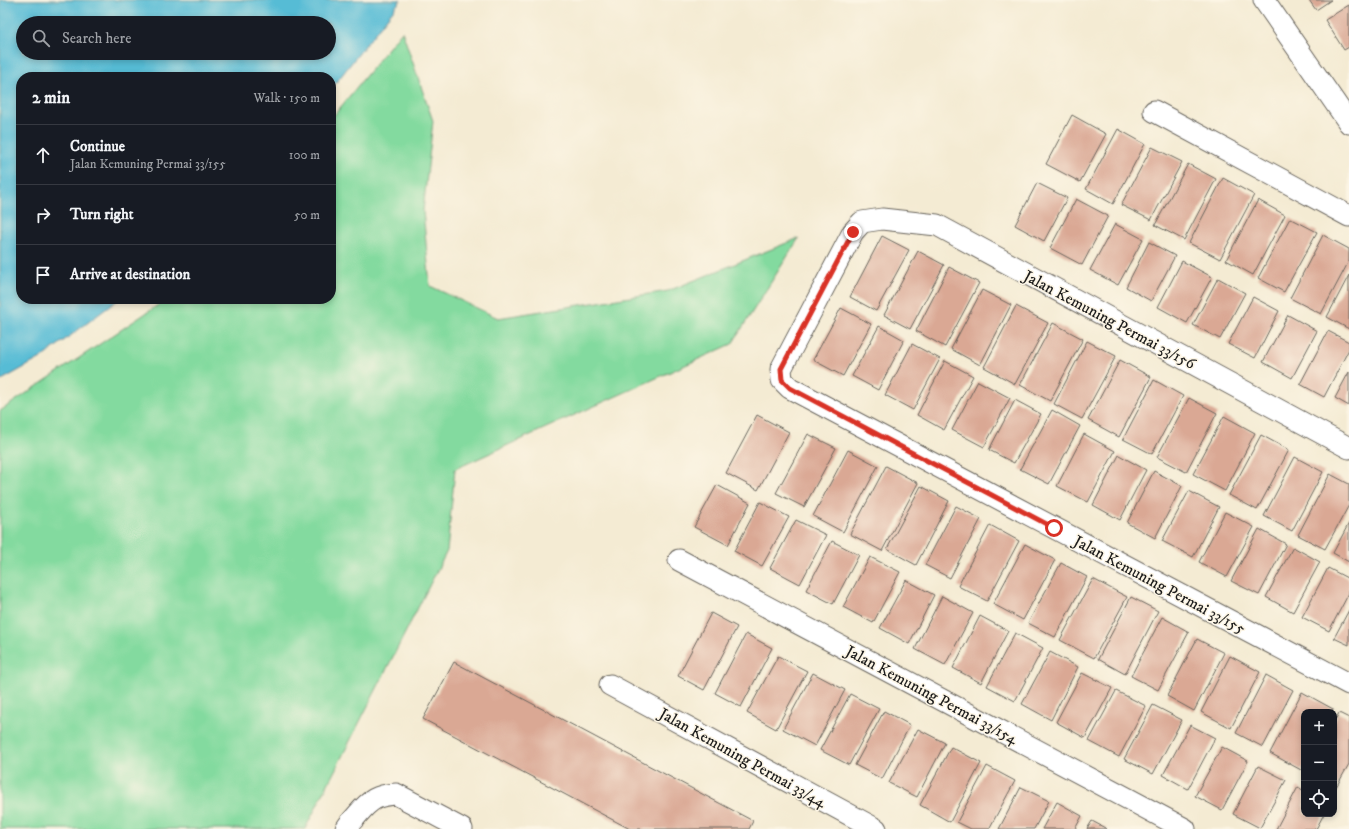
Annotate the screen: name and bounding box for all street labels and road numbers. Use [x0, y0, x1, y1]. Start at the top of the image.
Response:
street label: Jalan Kemuning Permai 33/156 [1018, 265, 1200, 374]
street label: Jalan Kemuning Permai 33/155 [1068, 530, 1249, 639]
street label: Jalan Kemuning Permai 33/154 [840, 640, 1022, 749]
street label: Jalan Kemuning Permai 33/44 [654, 703, 830, 813]

